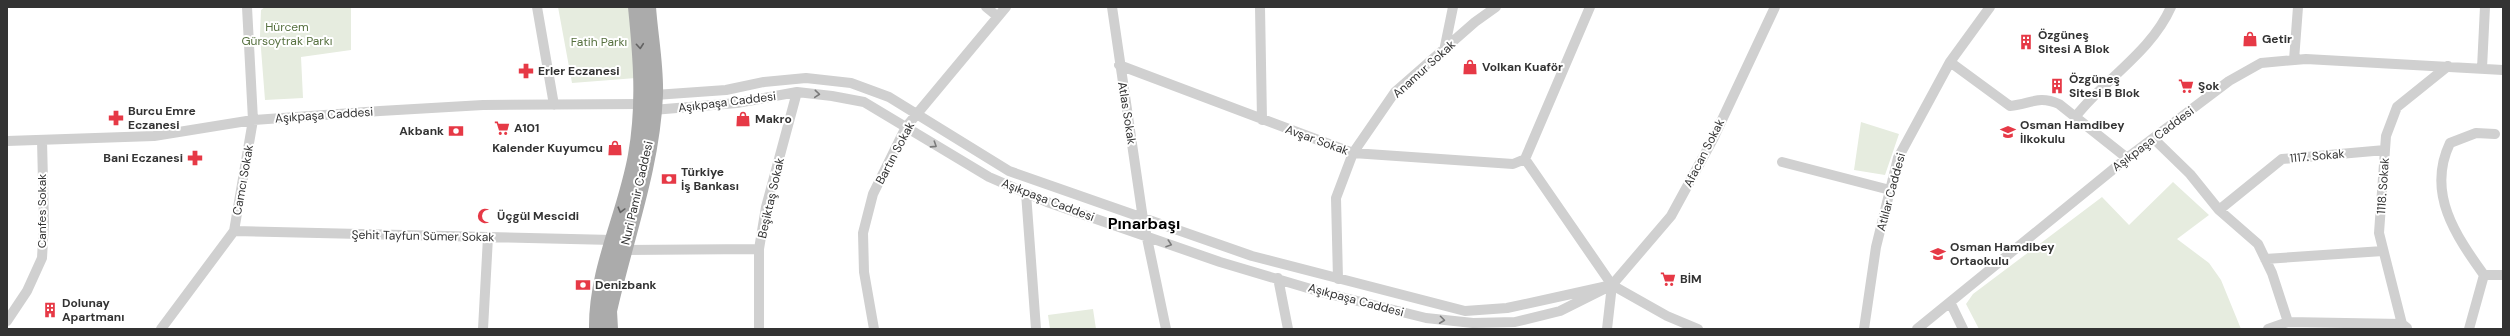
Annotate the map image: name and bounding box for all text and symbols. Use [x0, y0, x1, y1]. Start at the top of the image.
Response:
park label: Hürcem Gürsoytrak Parkı [241, 19, 333, 49]
place label: Özgüneş Sitesi A Blok [2038, 27, 2110, 57]
shop icon: Getir [2241, 30, 2259, 48]
place label: Getir [2262, 31, 2292, 47]
building icon: Özgüneş Sitesi A Blok [2017, 33, 2035, 51]
park label: Fatih Parkı [571, 34, 627, 50]
street label: Anamur Sokak [1389, 37, 1459, 101]
one-way arrow [635, 43, 644, 49]
shop icon: Volkan Kuaför [1461, 58, 1479, 76]
place label: Volkan Kuaför [1482, 59, 1563, 75]
pharmacy icon: Erler Eczanesi [517, 62, 535, 80]
place label: Erler Eczanesi [538, 63, 620, 79]
place label: Özgüneş Sitesi B Blok [2069, 71, 2140, 101]
building icon: Özgüneş Sitesi B Blok [2048, 77, 2066, 95]
supermarket icon: Şok [2177, 77, 2195, 95]
place label: Şok [2198, 78, 2220, 94]
street label: Atlas Sokak [1114, 81, 1140, 145]
street label: Aşıkpaşa Caddesi [677, 88, 777, 116]
one-way arrow [814, 90, 820, 99]
place label: Burcu Emre Eczanesi [128, 103, 196, 133]
street label: Aşıkpaşa Caddesi [2109, 103, 2197, 175]
street label: Aşıkpaşa Caddesi [274, 104, 374, 126]
pharmacy icon: Burcu Emre Eczanesi [107, 109, 125, 127]
shop icon: Makro [734, 110, 752, 128]
place label: Makro [755, 111, 792, 127]
street label: Afacan Sokak [1680, 116, 1728, 190]
place label: Osman Hamdibey İlkokulu [2020, 117, 2125, 147]
supermarket icon: A101 [493, 119, 511, 137]
street label: Bartın Sokak [872, 119, 918, 187]
place label: A101 [514, 120, 539, 136]
street label: Avşar Sokak [1283, 121, 1351, 159]
bank icon: Akbank [447, 122, 465, 140]
place label: Akbank [399, 123, 444, 139]
school or university icon: Osman Hamdibey İlkokulu [1999, 123, 2017, 141]
shop icon: Kalender Kuyumcu [606, 139, 624, 157]
street label: Nuri Pamir Caddesi [617, 139, 657, 246]
place label: Kalender Kuyumcu [492, 140, 603, 156]
one-way arrow [930, 140, 937, 148]
street label: Camcı Sokak [229, 144, 257, 216]
street label: 1117. Sokak [2289, 146, 2345, 166]
pharmacy icon: Bani Eczanesi [186, 149, 204, 167]
place label: Bani Eczanesi [103, 150, 183, 166]
street label: Atlılar Caddesi [1873, 151, 1909, 233]
street label: Beşiktaş Sokak [754, 156, 788, 240]
street label: 1118. Sokak [2373, 157, 2393, 215]
place label: Türkiye İş Bankası [681, 164, 739, 194]
bank icon: Türkiye İş Bankası [660, 170, 678, 188]
street label: Canfes Sokak [34, 174, 50, 248]
street label: Aşıkpaşa Caddesi [999, 175, 1097, 225]
mosque icon: Üçgül Mescidi [476, 207, 494, 225]
one-way arrow [617, 207, 626, 214]
place label: Üçgül Mescidi [497, 208, 579, 224]
district label: Pınarbaşı [1108, 213, 1180, 234]
street label: Şehit Tayfun Sümer Sokak [351, 227, 495, 245]
place label: Osman Hamdibey Ortaokulu [1950, 239, 2055, 269]
one-way arrow [1165, 240, 1172, 248]
school or university icon: Osman Hamdibey Ortaokulu [1929, 245, 1947, 263]
supermarket icon: BİM [1659, 270, 1677, 288]
place label: BİM [1680, 271, 1702, 287]
bank icon: Denizbank [574, 276, 592, 294]
place label: Denizbank [595, 277, 657, 293]
street label: Aşıkpaşa Caddesi [1306, 280, 1406, 320]
place label: Dolunay Apartmanı [62, 295, 124, 325]
building icon: Dolunay Apartmanı [41, 301, 59, 319]
one-way arrow [1439, 315, 1445, 324]

